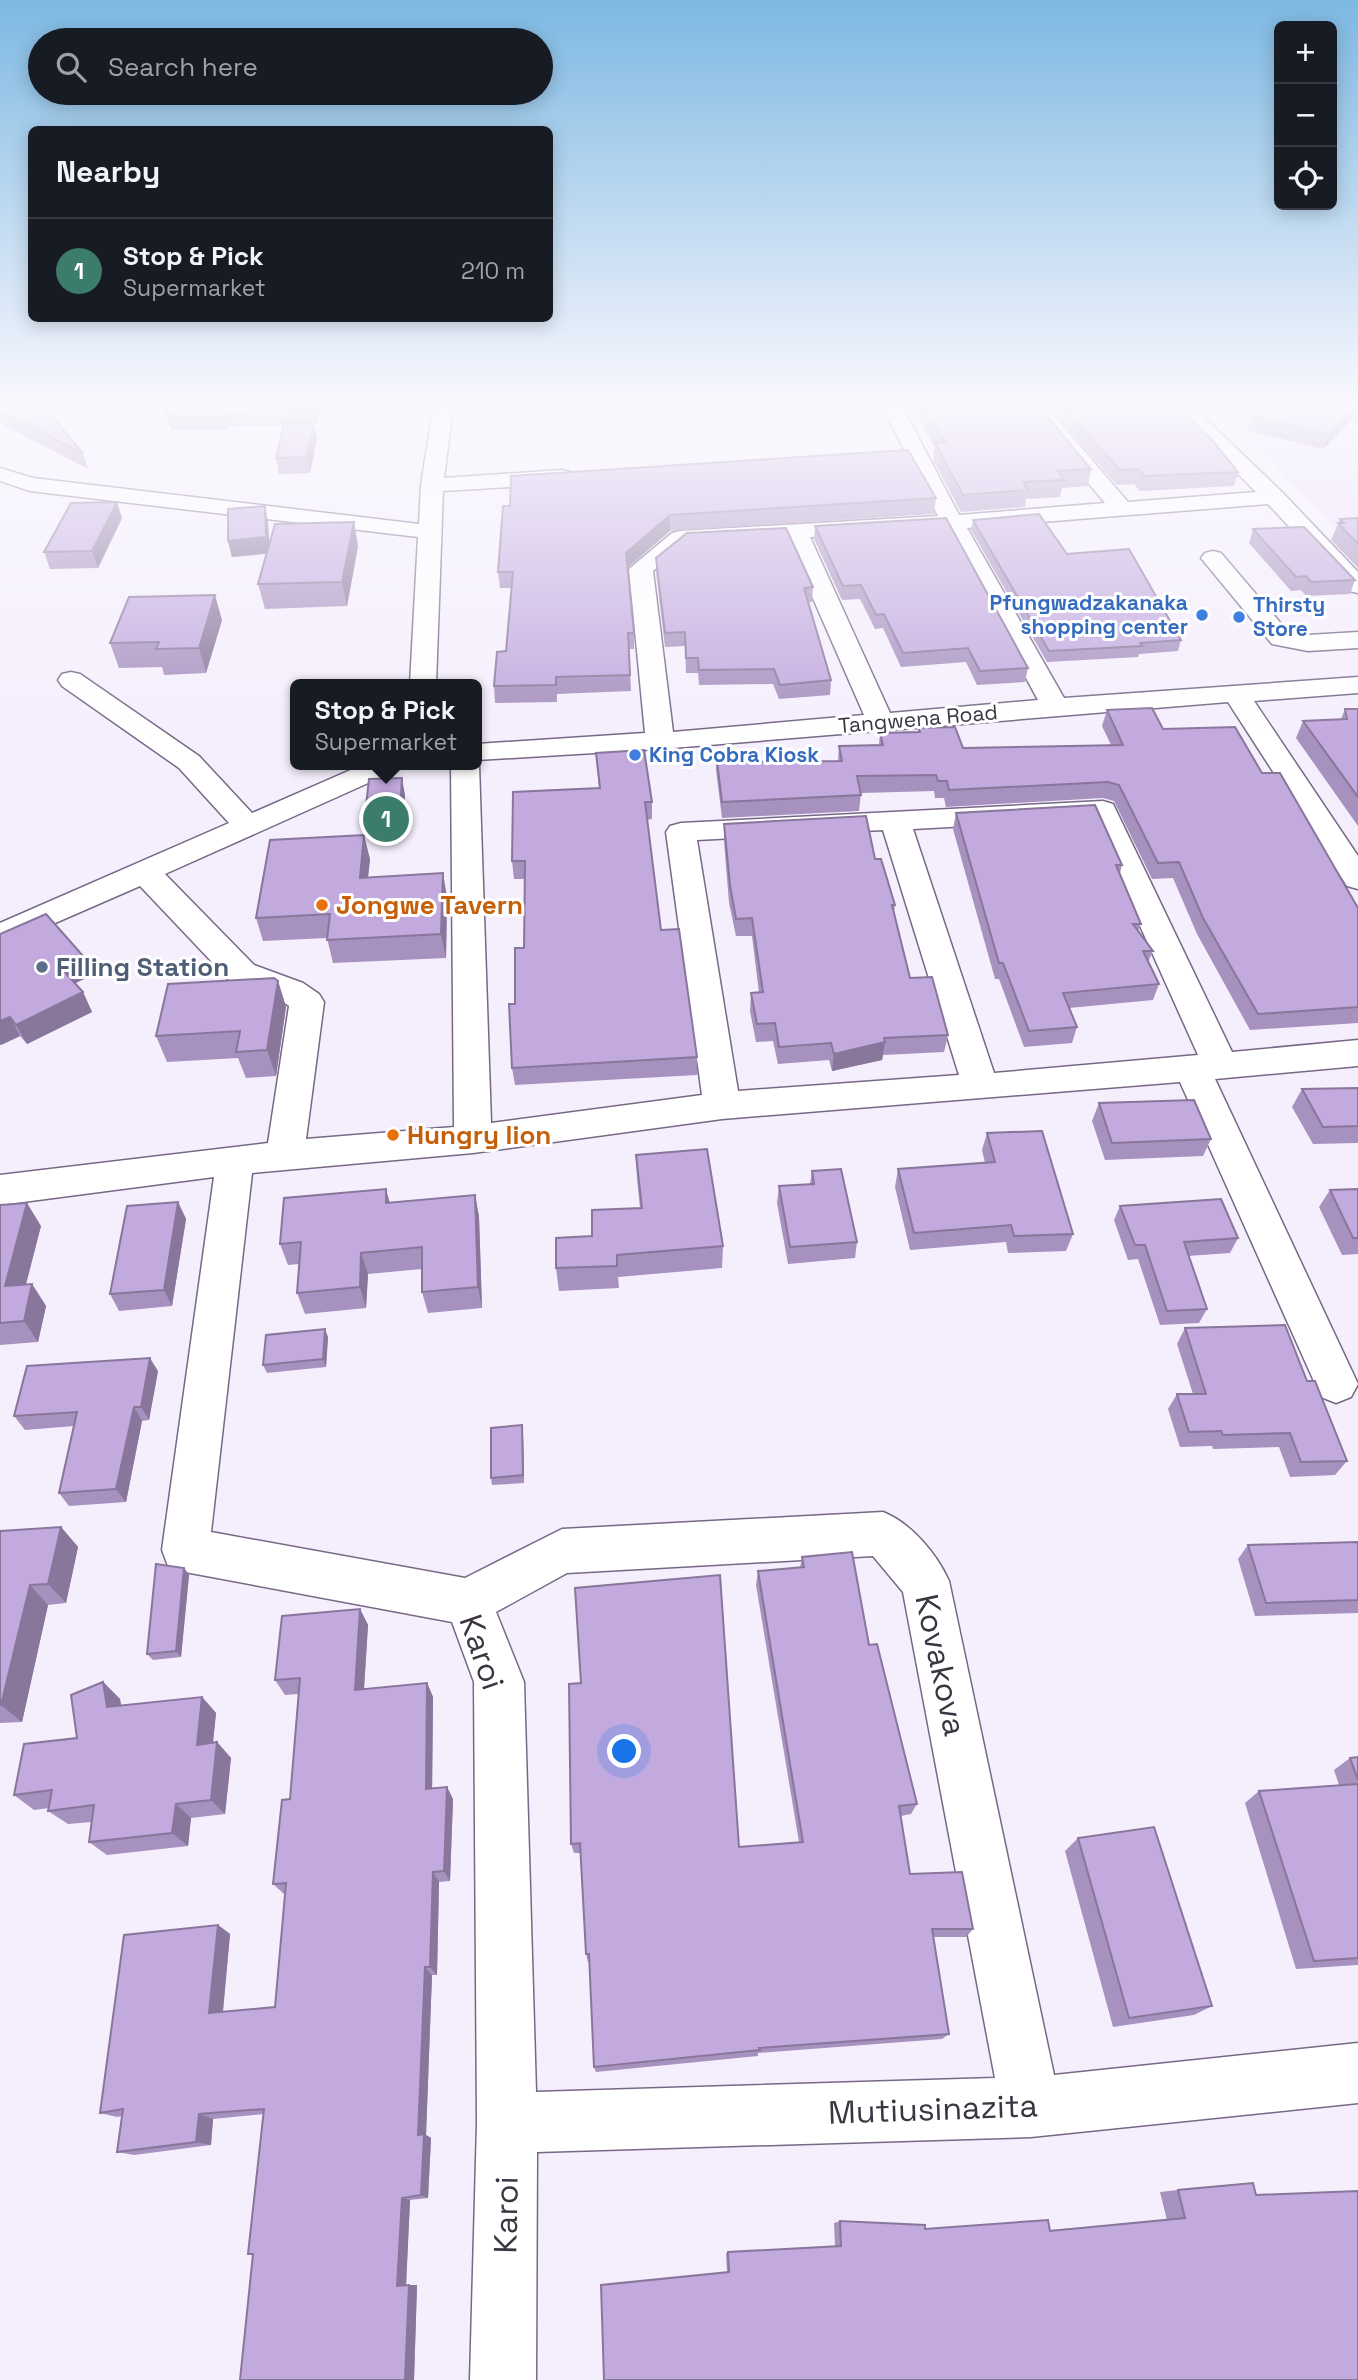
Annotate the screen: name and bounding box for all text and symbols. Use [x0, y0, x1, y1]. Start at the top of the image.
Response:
map controls [1274, 21, 1337, 210]
button: + [1274, 21, 1337, 84]
search box [28, 28, 553, 105]
icon: search [52, 48, 90, 86]
text: Search here [108, 50, 258, 84]
button: − [1274, 84, 1337, 147]
button: locate [1274, 147, 1337, 210]
text: Nearby [56, 152, 160, 191]
text: Stop & Pick [123, 239, 264, 273]
text: 1 [74, 256, 84, 286]
text: 210 m [461, 256, 525, 286]
text: Supermarket [123, 273, 265, 303]
place label: Pfungwadzakanaka shopping center [989, 589, 1188, 640]
place label: Thirsty Store [1253, 591, 1325, 642]
marker: Pfungwadzakanaka shopping center [1194, 607, 1210, 623]
marker: Thirsty Store [1231, 609, 1247, 625]
popup [290, 679, 482, 770]
text: Stop & Pick [315, 693, 456, 727]
street label: Tangwena Road [837, 698, 999, 739]
text: Supermarket [315, 727, 457, 757]
place label: King Cobra Kiosk [649, 741, 819, 768]
marker: King Cobra Kiosk [627, 747, 643, 763]
pin: 1 [363, 793, 409, 845]
place label: Jongwe Tavern [336, 888, 523, 922]
marker: Jongwe Tavern [314, 897, 330, 913]
place label: Filling Station [56, 950, 229, 984]
marker: Filling Station [34, 959, 50, 975]
place label: Hungry lion [407, 1118, 551, 1152]
marker: Hungry lion [385, 1127, 401, 1143]
street label: Kovakova [906, 1591, 976, 1739]
street label: Karoi [451, 1609, 513, 1695]
your location [607, 1734, 641, 1768]
street label: Mutiusinazita [828, 2085, 1038, 2133]
street label: Karoi [485, 2176, 527, 2254]

